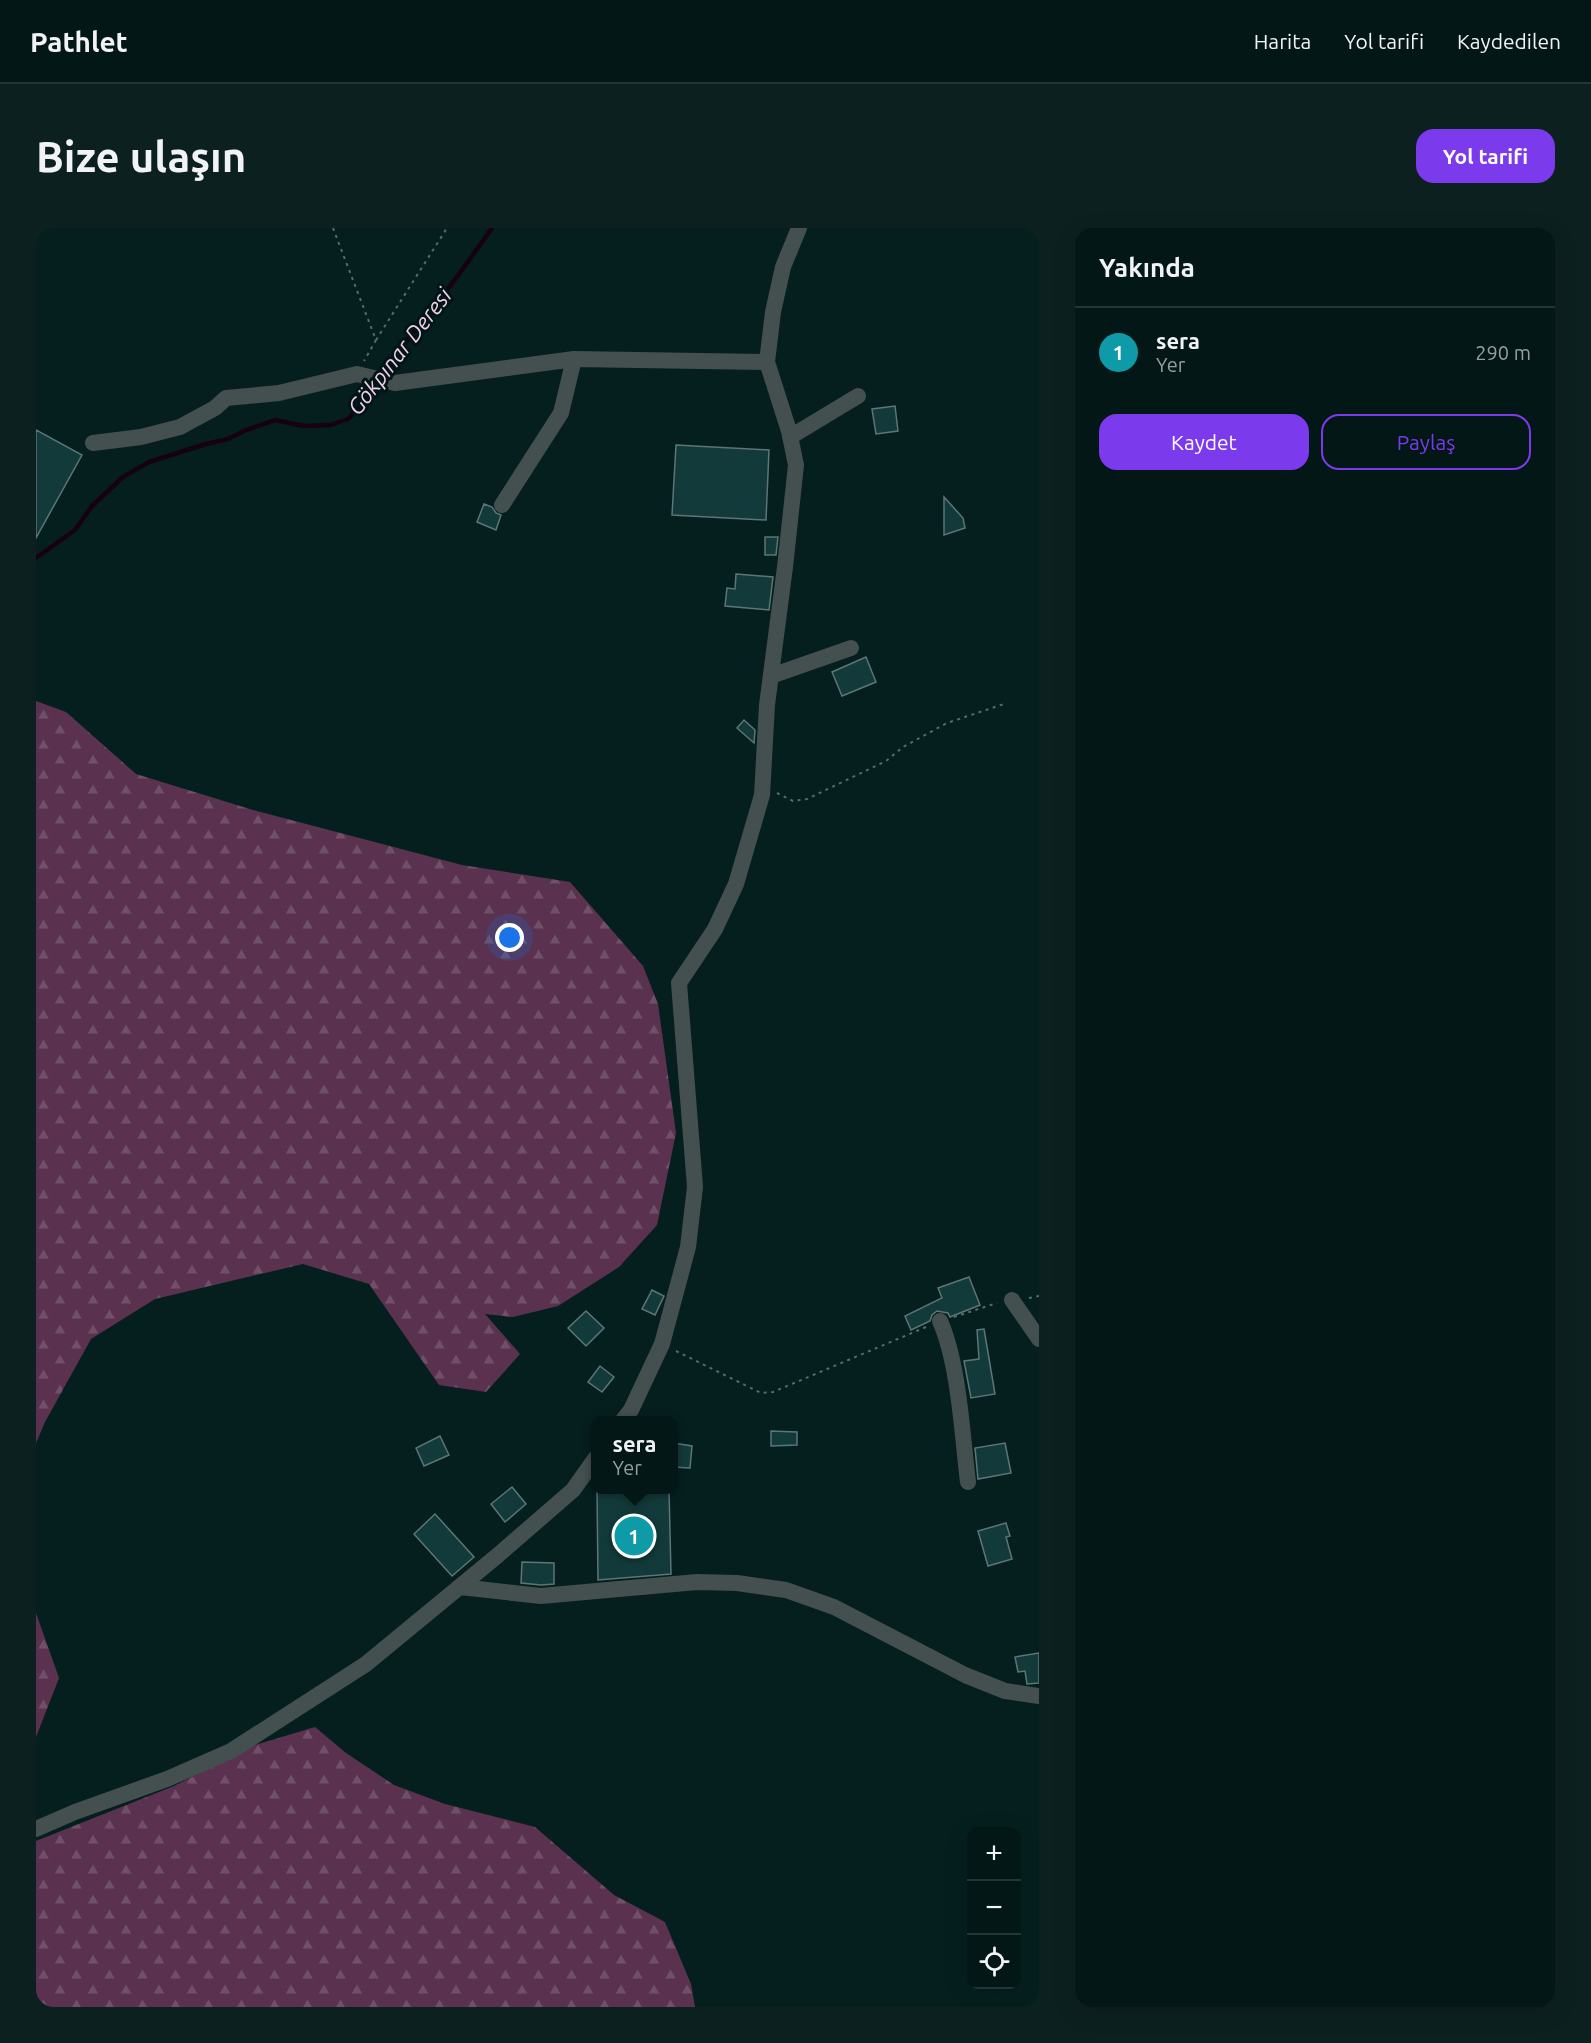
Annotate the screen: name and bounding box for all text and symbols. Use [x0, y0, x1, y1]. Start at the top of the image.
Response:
text: Pathlet [30, 26, 128, 57]
text: Harita [1254, 29, 1311, 53]
text: Yol tarifi [1344, 29, 1424, 53]
text: Kaydedilen [1457, 29, 1561, 53]
button: Yol tarifi [1416, 129, 1555, 183]
text: Bize ulaşın [36, 133, 246, 180]
text: Yakında [1099, 253, 1195, 282]
water label: Gökpınar Deresi [342, 282, 457, 419]
text: sera [1156, 328, 1200, 353]
text: 1 [1113, 341, 1124, 364]
text: 290 m [1475, 341, 1531, 364]
text: Yer [1156, 353, 1185, 376]
button: Kaydet [1099, 414, 1309, 470]
button: Paylaş [1321, 414, 1531, 470]
your location [495, 923, 524, 952]
popup [591, 1416, 678, 1494]
text: sera [613, 1431, 656, 1456]
text: Yer [613, 1456, 642, 1479]
pin: 1 [614, 1514, 654, 1558]
map controls [967, 1827, 1021, 1989]
button: + [967, 1827, 1021, 1881]
button: − [967, 1881, 1021, 1935]
button: locate [967, 1935, 1021, 1989]

